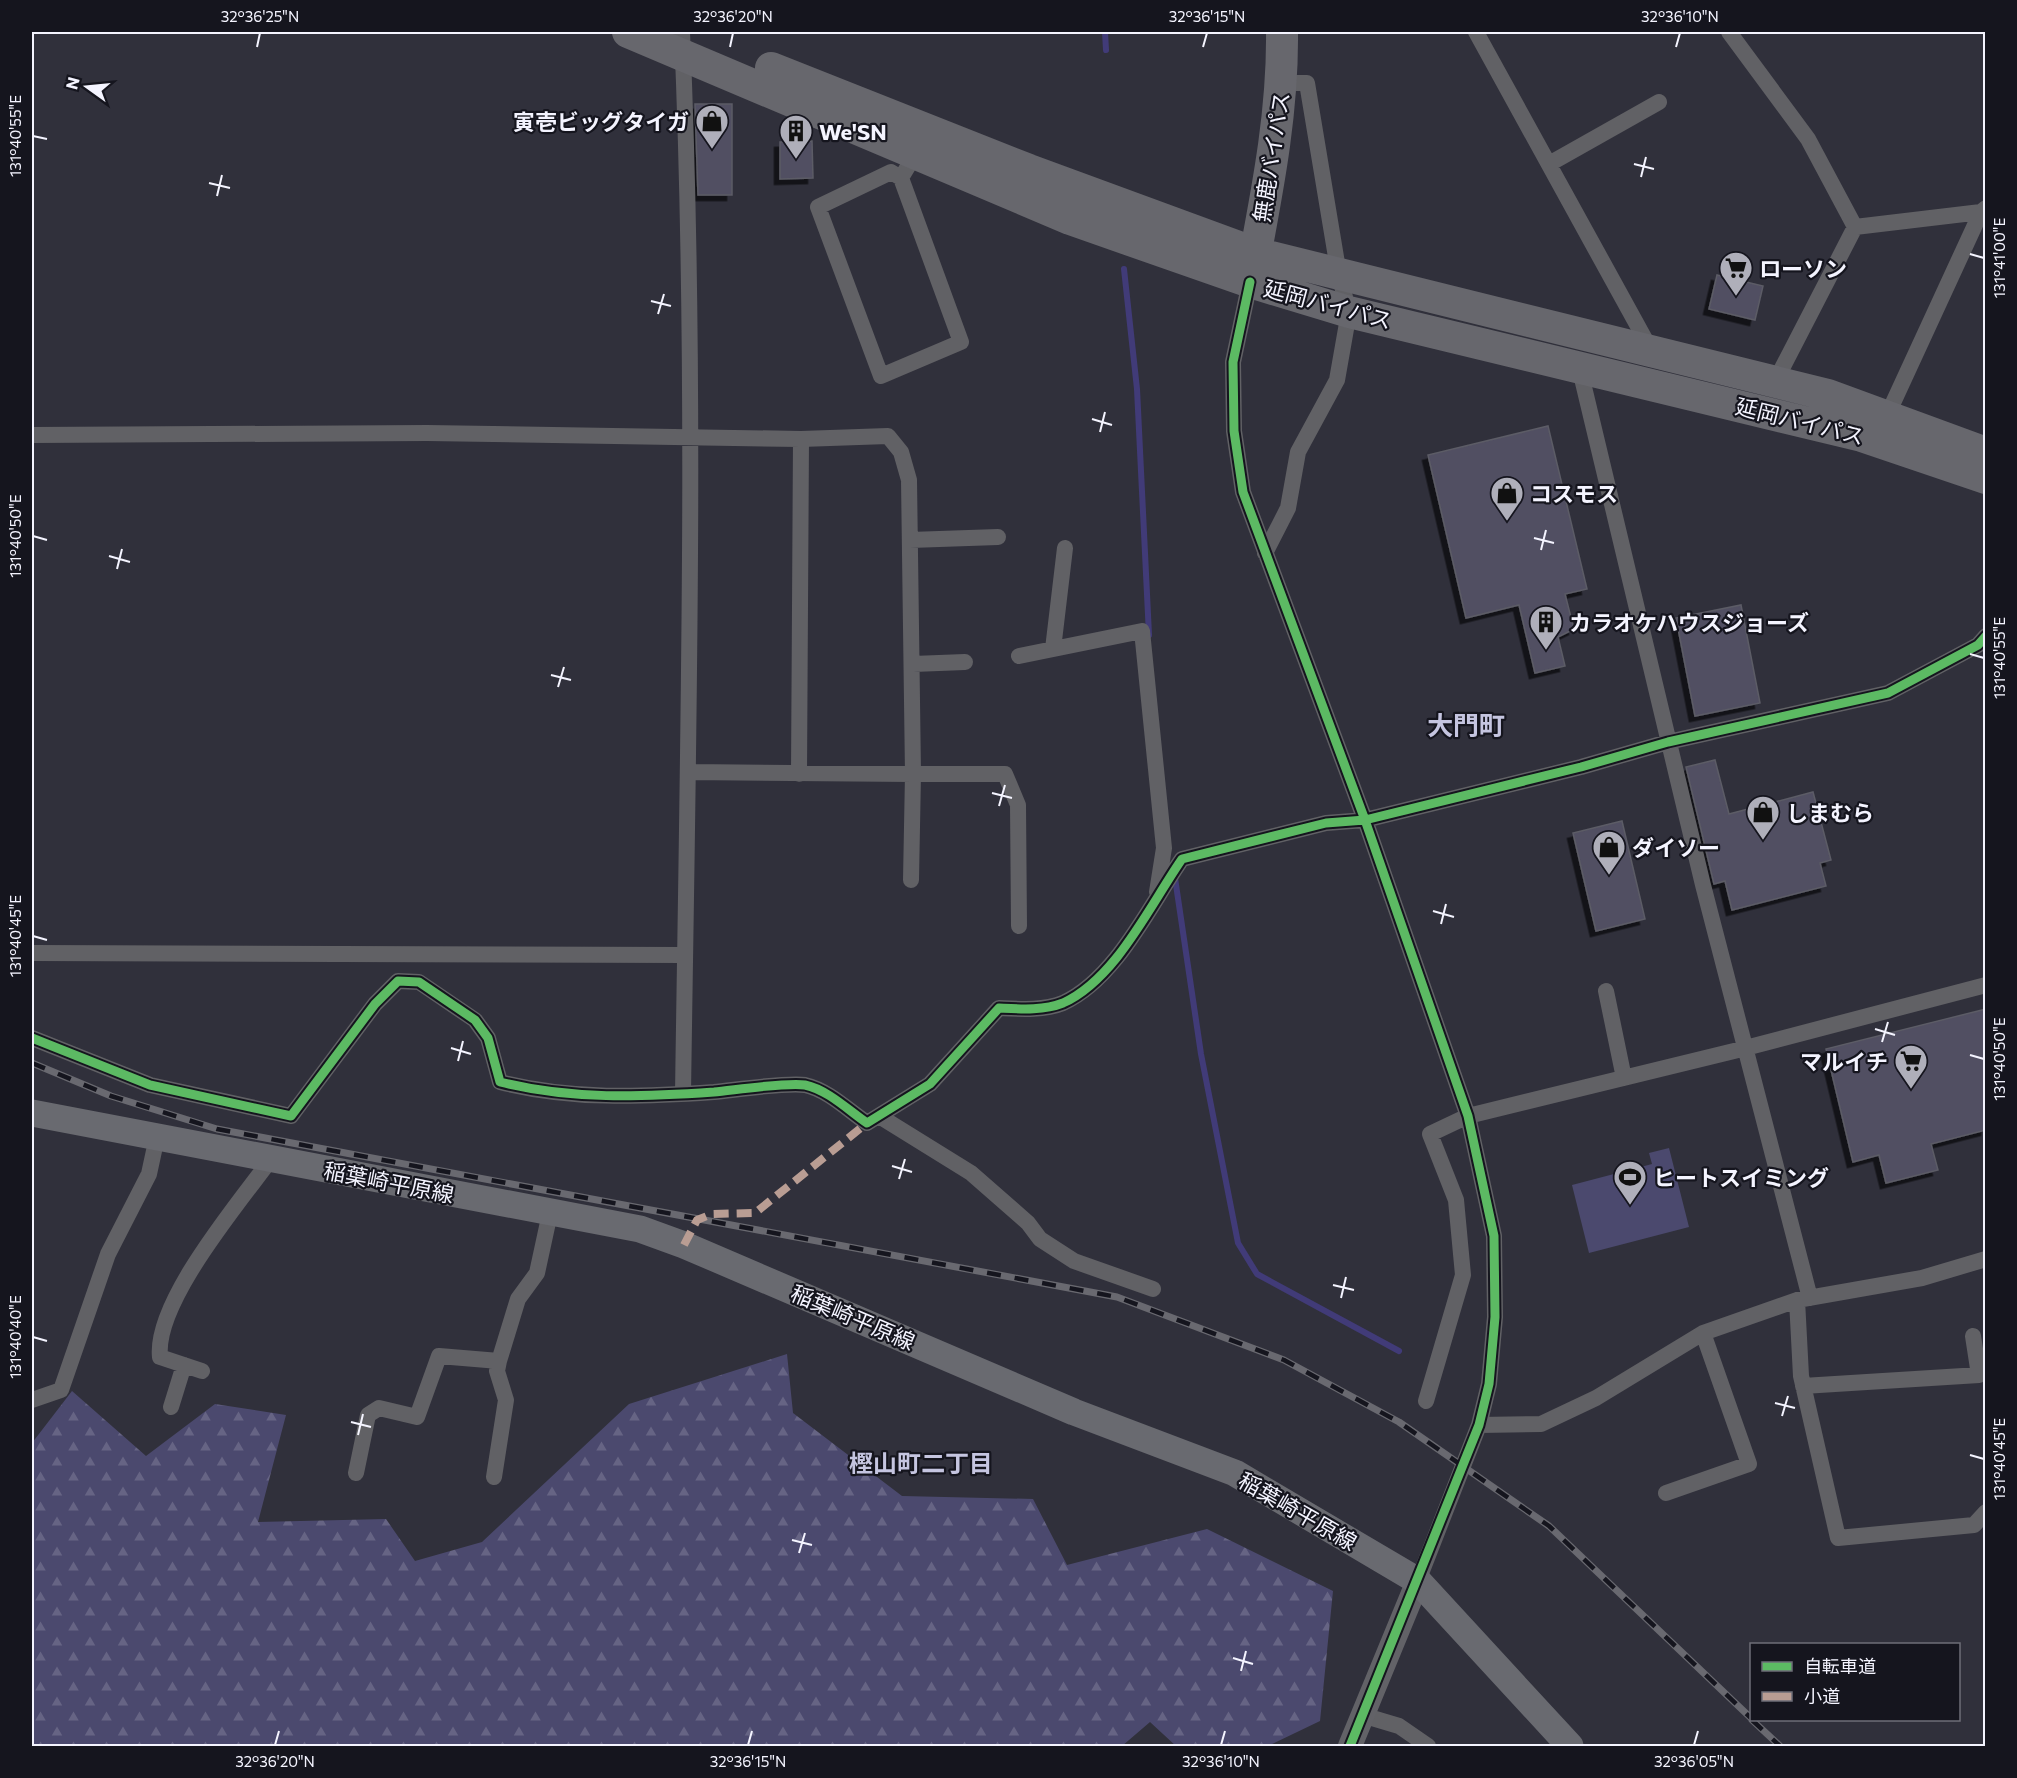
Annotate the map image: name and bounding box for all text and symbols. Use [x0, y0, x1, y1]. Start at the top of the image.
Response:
text: 32°36'25"N [221, 7, 299, 25]
text: 32°36'20"N [693, 7, 773, 25]
text: 32°36'15"N [1169, 7, 1245, 25]
text: 32°36'10"N [1641, 7, 1719, 25]
north arrow [57, 57, 117, 117]
text: N [61, 75, 83, 91]
street label: 無鹿バイパス [1247, 90, 1295, 224]
text: 131°40'55"E [6, 95, 24, 177]
shop icon: 寅壱ビッグタイガ [694, 103, 730, 150]
place label: 寅壱ビッグタイガ [513, 108, 689, 135]
building icon: We'SN [778, 113, 814, 160]
place label: We'SN [819, 118, 887, 145]
text: 131°41'00"E [1990, 218, 2008, 298]
supermarket icon: ローソン [1718, 250, 1754, 297]
place label: ローソン [1759, 255, 1847, 282]
street label: 延岡バイパス [1261, 274, 1395, 334]
street label: 延岡バイパス [1733, 392, 1867, 450]
shop icon: コスモス [1489, 475, 1525, 522]
place label: コスモス [1530, 480, 1618, 507]
text: 131°40'50"E [6, 494, 24, 578]
building icon: カラオケハウスジョーズ [1528, 604, 1564, 651]
place label: カラオケハウスジョーズ [1569, 609, 1809, 636]
text: 131°40'55"E [1990, 617, 2008, 699]
district label: 大門町 [1427, 709, 1505, 740]
shop icon: しまむら [1745, 794, 1781, 841]
place label: しまむら [1786, 799, 1874, 826]
shop icon: ダイソー [1591, 829, 1627, 876]
place label: ダイソー [1632, 834, 1720, 861]
text: 131°40'45"E [6, 895, 24, 977]
text: 131°40'50"E [1990, 1017, 2008, 1101]
supermarket icon: マルイチ [1893, 1043, 1929, 1090]
place label: マルイチ [1800, 1048, 1888, 1075]
street label: 稲葉崎平原線 [322, 1156, 456, 1208]
sports icon: ヒートスイミング [1612, 1159, 1648, 1206]
place label: ヒートスイミング [1653, 1164, 1829, 1191]
street label: 稲葉崎平原線 [787, 1279, 919, 1355]
text: 131°40'40"E [6, 1295, 24, 1379]
text: 131°40'45"E [1990, 1418, 2008, 1500]
district label: 樫山町二丁目 [849, 1448, 993, 1477]
street label: 稲葉崎平原線 [1234, 1466, 1362, 1556]
legend [1750, 1643, 1960, 1721]
text: 自転車道 [1804, 1655, 1876, 1677]
text: 小道 [1804, 1685, 1840, 1707]
text: 32°36'20"N [235, 1752, 315, 1770]
text: 32°36'15"N [710, 1752, 786, 1770]
text: 32°36'10"N [1182, 1752, 1260, 1770]
text: 32°36'05"N [1654, 1752, 1734, 1770]

